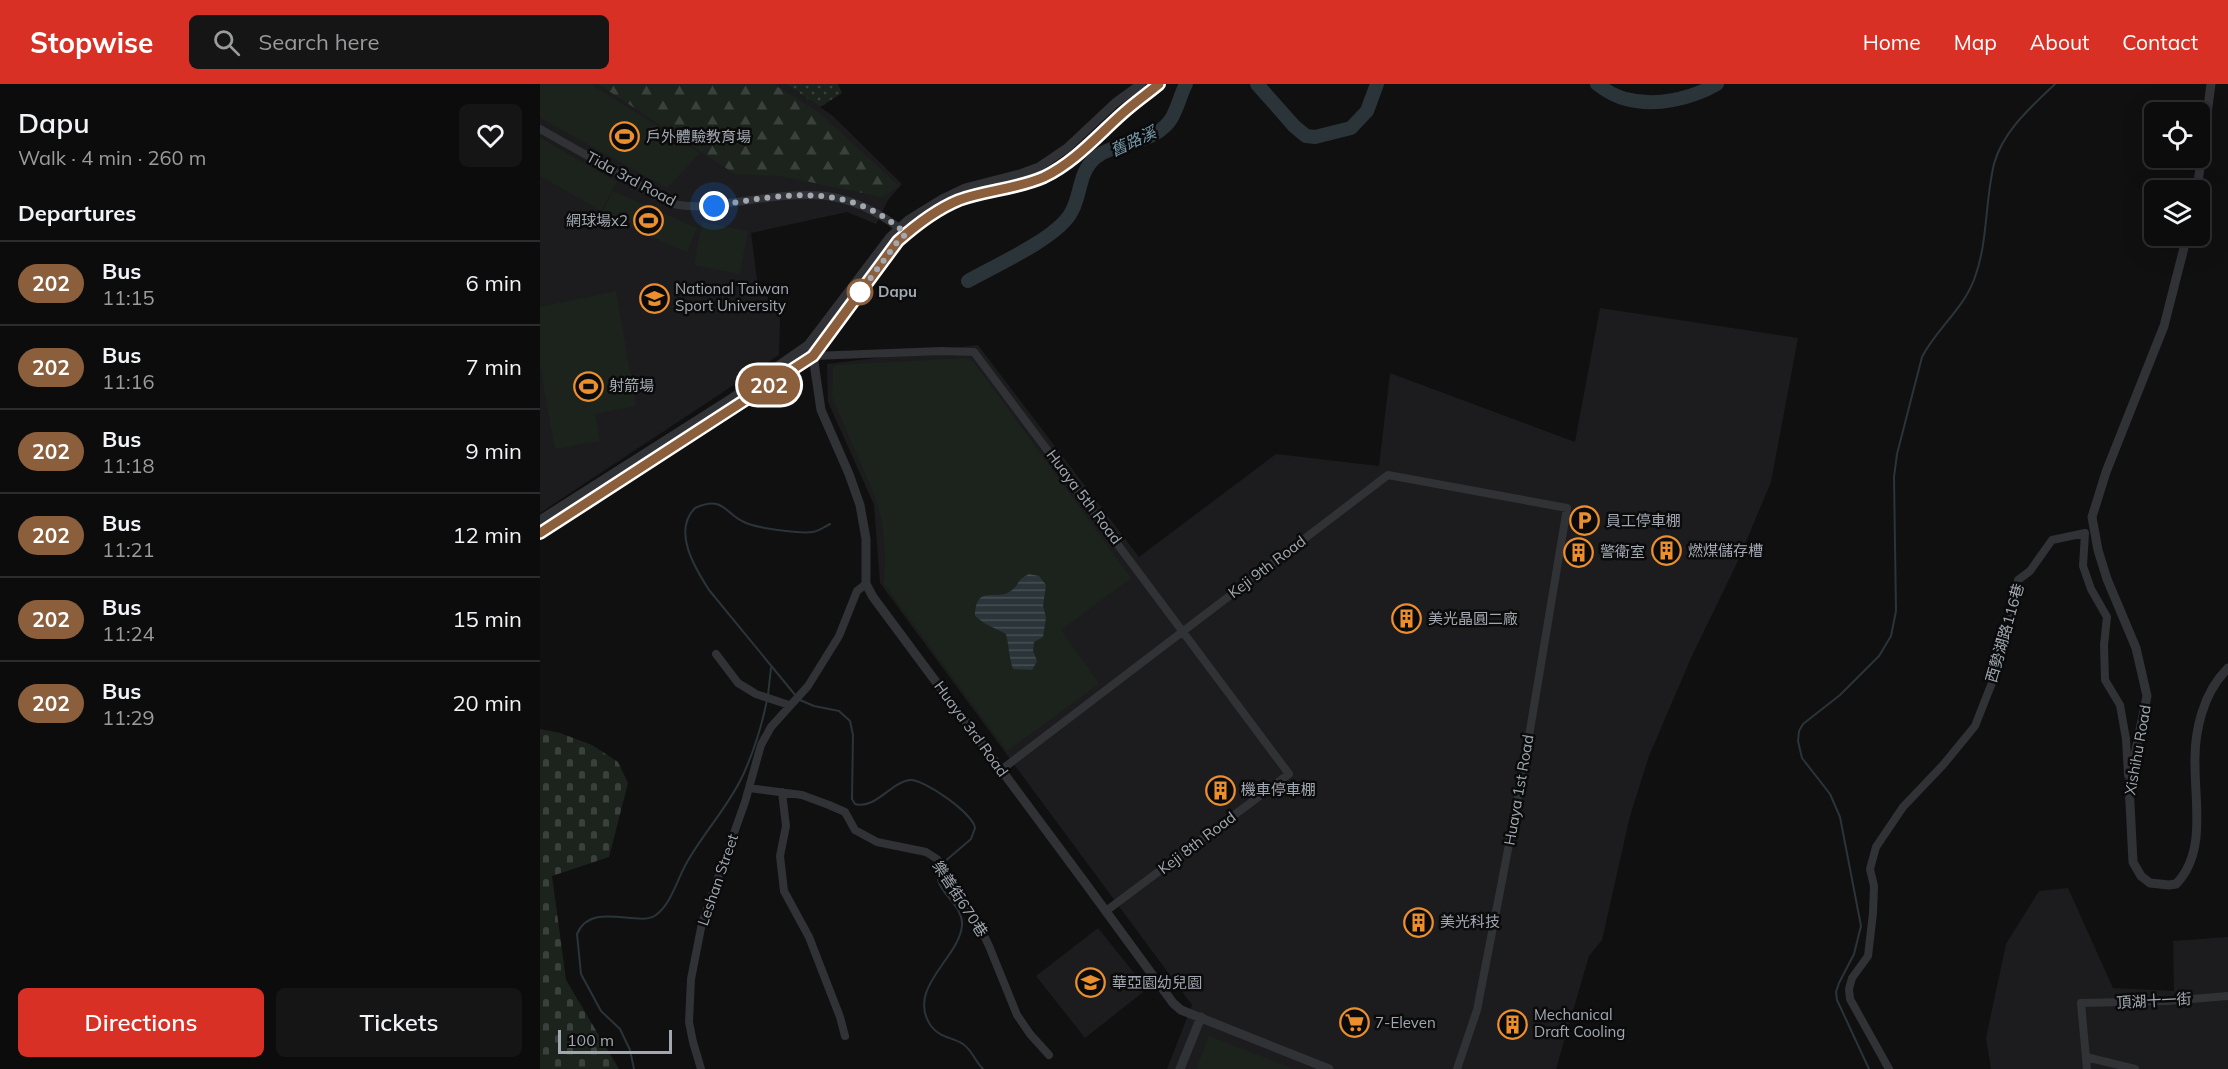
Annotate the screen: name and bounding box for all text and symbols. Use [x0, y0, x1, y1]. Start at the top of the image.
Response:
search box [189, 15, 609, 69]
text: Stopwise [30, 25, 153, 60]
icon: search [210, 26, 243, 59]
text: Search here [258, 28, 379, 56]
text: Home [1863, 29, 1921, 55]
text: Map [1954, 29, 1997, 55]
text: About [2030, 29, 2089, 55]
text: Contact [2122, 29, 2198, 55]
map controls [2144, 102, 2210, 246]
button: locate [2144, 102, 2210, 168]
button: heart [459, 104, 522, 167]
text: Dapu [18, 105, 90, 140]
sports icon: 戶外體驗教育場 [609, 121, 641, 153]
water label: 舊路溪 [1107, 121, 1161, 160]
place label: 戶外體驗教育場 [646, 127, 751, 146]
text: Walk · 4 min · 260 m [18, 145, 206, 170]
street label: Tida 3rd Road [583, 147, 679, 210]
button: layers [2144, 180, 2210, 246]
your location [699, 191, 729, 221]
text: Departures [18, 199, 136, 227]
sports icon: 網球場x2 [633, 205, 665, 237]
place label: 網球場x2 [566, 211, 628, 230]
text: Bus [102, 257, 141, 285]
text: 6 min [466, 269, 522, 297]
text: 202 [32, 270, 70, 296]
place label: National Taiwan Sport University [675, 279, 789, 315]
marker: Dapu [847, 279, 873, 305]
school or university icon: National Taiwan Sport University [638, 282, 670, 314]
place label: Dapu [878, 282, 917, 301]
text: 11:15 [102, 285, 155, 310]
text: Bus [102, 341, 141, 369]
text: 7 min [466, 353, 522, 381]
text: 202 [32, 354, 70, 380]
line badge: 202 [734, 366, 804, 404]
text: 11:16 [102, 369, 155, 394]
sports icon: 射箭場 [572, 370, 604, 402]
text: 202 [750, 372, 788, 398]
place label: 射箭場 [609, 376, 654, 395]
text: Bus [102, 425, 141, 453]
text: 9 min [466, 437, 522, 465]
text: 202 [32, 438, 70, 464]
street label: Huaya 5th Road [1043, 446, 1126, 548]
text: 11:18 [102, 453, 155, 478]
parking icon: 員工停車棚 [1569, 505, 1601, 537]
text: Bus [102, 509, 141, 537]
place label: 員工停車棚 [1606, 511, 1681, 530]
text: 12 min [452, 521, 522, 549]
text: 202 [32, 522, 70, 548]
street label: Keji 9th Road [1224, 531, 1309, 602]
building icon: 燃煤儲存槽 [1651, 535, 1683, 567]
building icon: 警衛室 [1563, 536, 1595, 568]
text: 11:21 [102, 537, 155, 562]
place label: 燃煤儲存槽 [1688, 541, 1763, 560]
place label: 警衛室 [1600, 542, 1645, 561]
street label: 西勢湖路116巷 [1981, 581, 2028, 685]
text: Bus [102, 593, 141, 621]
building icon: 美光晶圓二廠 [1391, 603, 1423, 635]
text: 15 min [452, 605, 522, 633]
text: 202 [32, 606, 70, 632]
place label: 美光晶圓二廠 [1428, 609, 1518, 628]
text: 11:24 [102, 621, 155, 646]
text: Bus [102, 677, 141, 705]
street label: Huaya 3rd Road [930, 677, 1013, 780]
text: 20 min [452, 689, 522, 717]
text: 202 [32, 690, 70, 716]
street label: Xishihu Road [2120, 703, 2155, 797]
text: 11:29 [102, 705, 155, 730]
street label: Huaya 1st Road [1499, 733, 1538, 847]
building icon: 機車停車棚 [1204, 774, 1236, 806]
place label: 機車停車棚 [1241, 780, 1316, 799]
street label: Keji 8th Road [1154, 807, 1239, 878]
street label: Leshan Street [693, 832, 742, 928]
street label: 樂善街670巷 [929, 857, 992, 940]
building icon: 美光科技 [1403, 906, 1435, 938]
place label: 美光科技 [1440, 912, 1500, 931]
school or university icon: 華亞園幼兒園 [1075, 967, 1107, 999]
place label: 華亞園幼兒園 [1112, 973, 1202, 992]
button: Directions [18, 988, 264, 1057]
button: Tickets [276, 988, 522, 1057]
street label: 頂湖十一街 [2116, 989, 2192, 1012]
place label: Mechanical Draft Cooling [1534, 1005, 1625, 1041]
supermarket icon: 7-Eleven [1338, 1007, 1370, 1039]
building icon: Mechanical Draft Cooling [1497, 1008, 1529, 1040]
place label: 7-Eleven [1375, 1013, 1436, 1032]
scale bar [558, 1027, 672, 1054]
text: 100 m [567, 1030, 614, 1050]

